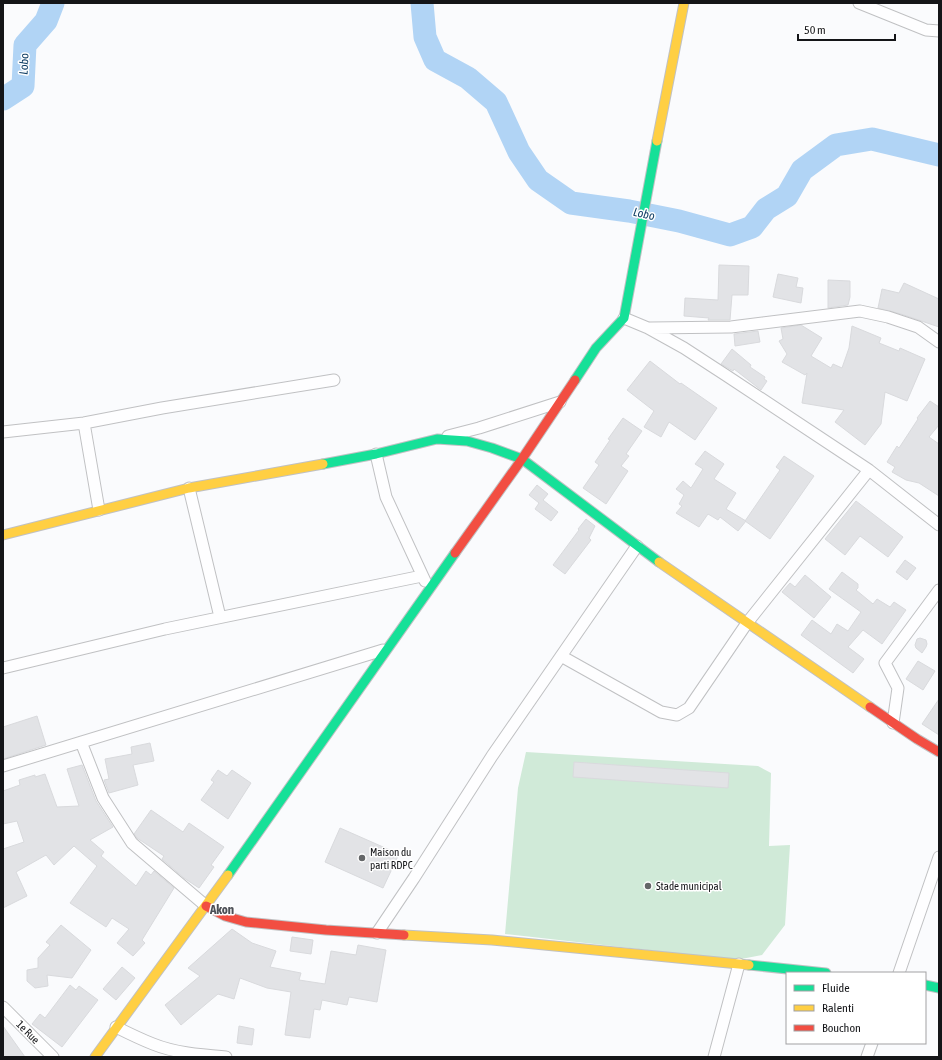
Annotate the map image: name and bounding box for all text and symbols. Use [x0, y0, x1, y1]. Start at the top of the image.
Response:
scale bar [798, 16, 895, 42]
text: 50 m [804, 23, 826, 37]
water label: Lobo [16, 52, 32, 75]
water label: Lobo [632, 205, 656, 223]
place label: Maison du parti RDPC [370, 846, 413, 871]
marker: Maison du parti RDPC [357, 853, 367, 863]
place label: Stade municipal [656, 880, 722, 892]
marker: Stade municipal [643, 881, 653, 891]
district label: Akon [209, 902, 234, 917]
legend [786, 972, 926, 1044]
text: Fluide [822, 981, 850, 995]
text: Ralenti [822, 1001, 854, 1015]
street label: 1e Rue [14, 1018, 42, 1046]
text: Bouchon [822, 1021, 861, 1035]

